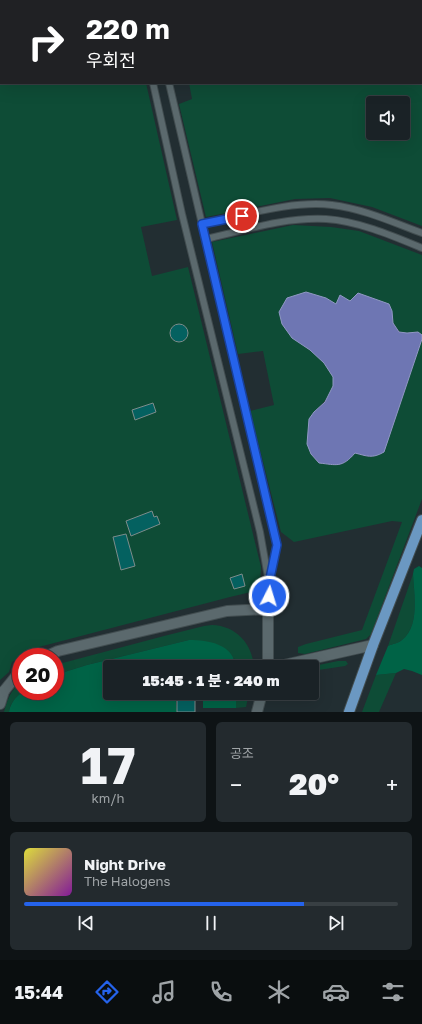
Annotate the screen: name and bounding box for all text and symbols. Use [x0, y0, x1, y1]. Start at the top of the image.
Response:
text: 220 m [86, 12, 170, 45]
icon: right [20, 16, 72, 68]
text: 우회전 [86, 49, 136, 71]
map controls [366, 96, 410, 140]
button: sound [366, 96, 410, 140]
pin [225, 199, 259, 233]
icon: arrive [231, 205, 253, 227]
position arrow [248, 575, 290, 617]
speed limit sign: 20 [12, 648, 64, 700]
text: 15:45 · 1 분 · 240 m [142, 671, 280, 689]
text: 17 [80, 733, 136, 795]
text: 공조 [230, 745, 254, 761]
text: 20° [289, 766, 339, 802]
text: − [230, 771, 242, 798]
text: + [386, 771, 398, 798]
text: km/h [91, 790, 125, 806]
text: Night Drive [84, 855, 166, 873]
text: The Halogens [84, 873, 170, 889]
icon: previous [75, 912, 97, 934]
icon: pause [200, 912, 222, 934]
icon: next [325, 912, 347, 934]
icon: directions [93, 978, 121, 1006]
icon: music [150, 978, 178, 1006]
icon: phone [207, 978, 235, 1006]
icon: climate [265, 978, 293, 1006]
icon: car [322, 978, 350, 1006]
icon: filters [379, 978, 407, 1006]
text: 15:44 [15, 981, 63, 1003]

